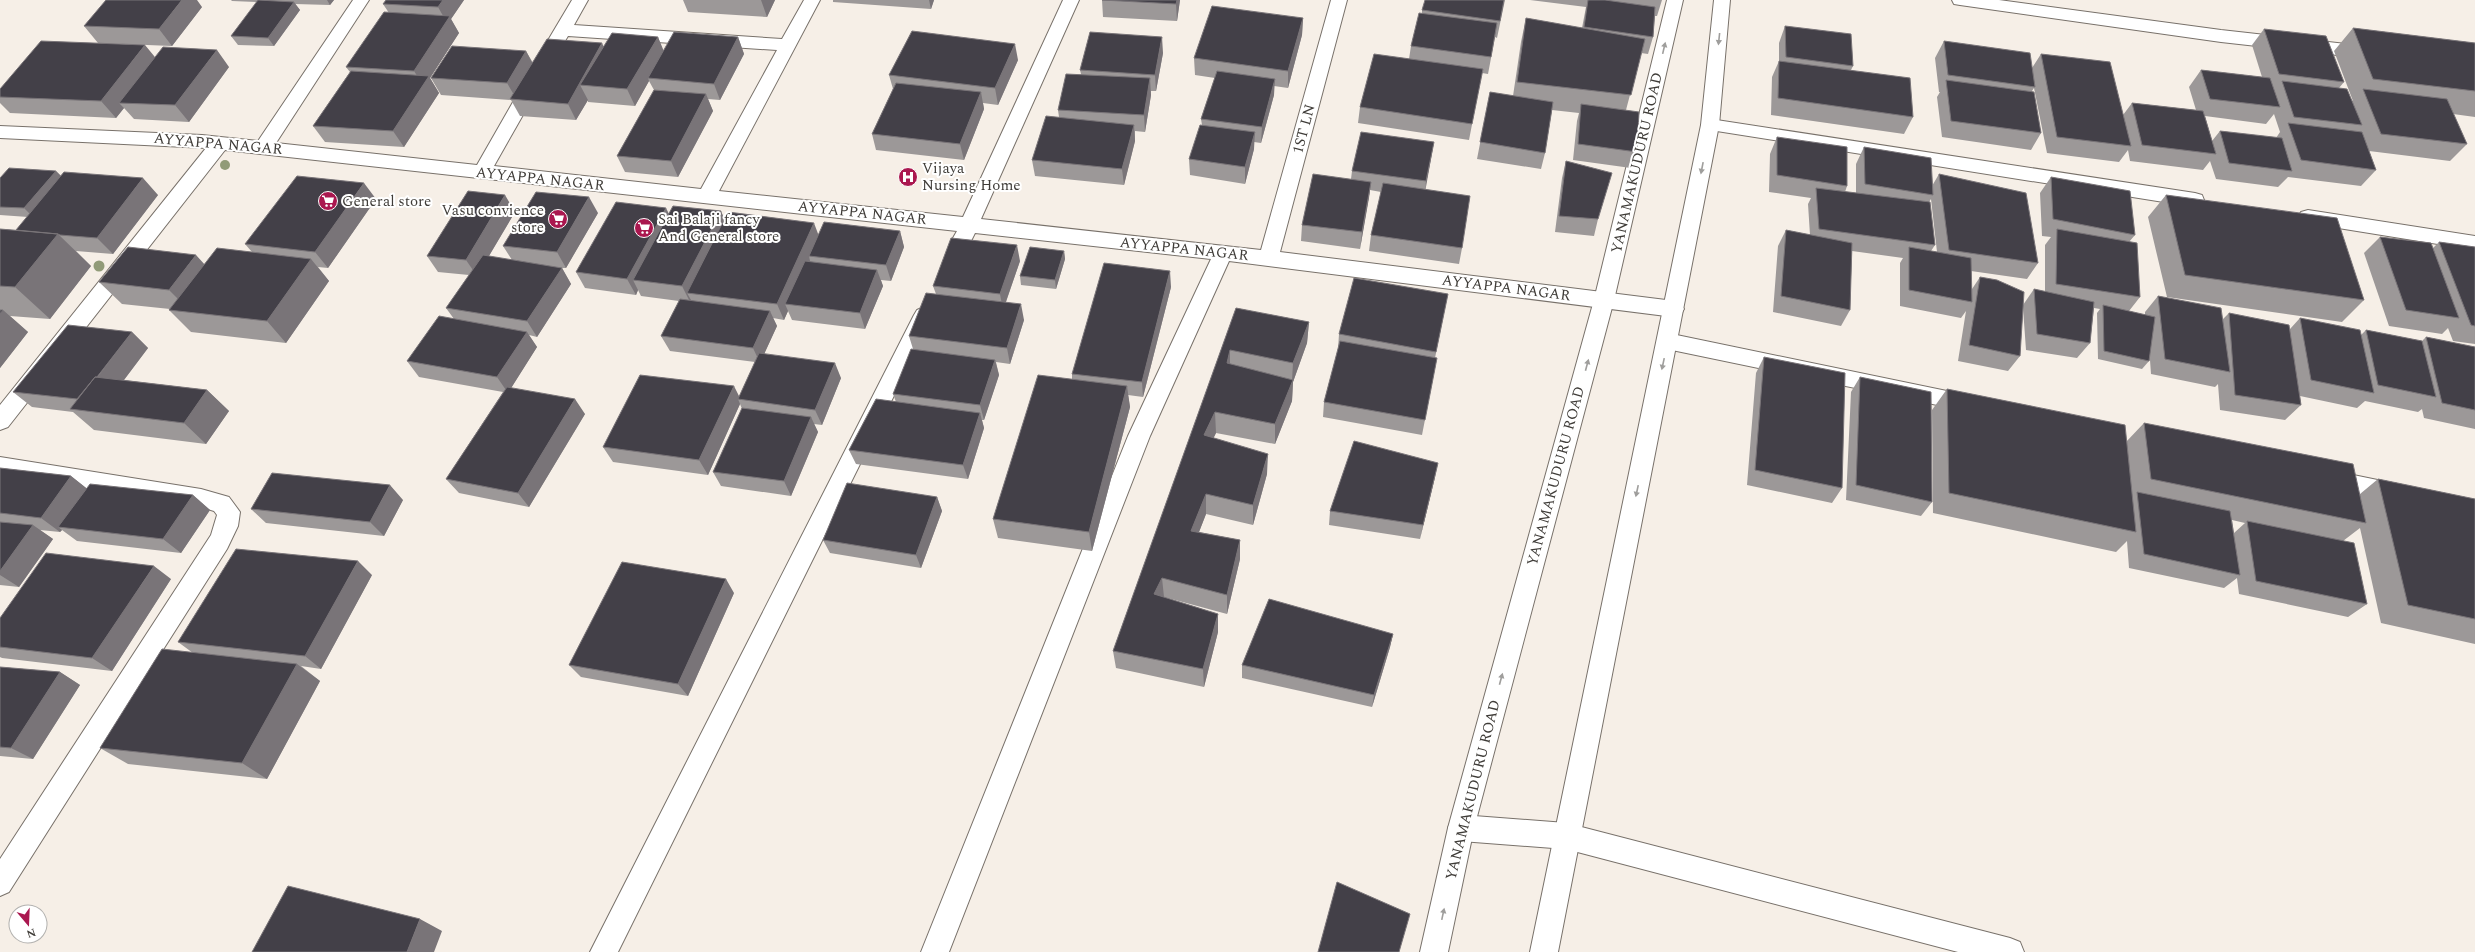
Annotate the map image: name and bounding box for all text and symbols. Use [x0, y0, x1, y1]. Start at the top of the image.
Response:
one-way arrow [1715, 33, 1722, 45]
one-way arrow [1661, 42, 1667, 54]
street label: YANAMAKUDURU ROAD [1605, 70, 1669, 256]
street label: 1ST LN [1286, 102, 1322, 156]
street label: AYYAPPA NAGAR [153, 127, 283, 161]
place label: Vijaya Nursing Home [922, 157, 1021, 197]
street label: AYYAPPA NAGAR [475, 161, 606, 197]
one-way arrow [1699, 161, 1705, 174]
hospital icon: Vijaya Nursing Home [897, 166, 919, 188]
supermarket icon: General store [317, 190, 339, 212]
place label: General store [342, 190, 431, 213]
street label: AYYAPPA NAGAR [797, 195, 928, 231]
place label: Vasu convience store [441, 199, 544, 239]
supermarket icon: Vasu convience store [547, 208, 569, 230]
place label: Sai Balaji fancy And General store [658, 208, 779, 248]
supermarket icon: Sai Balaji fancy And General store [633, 217, 655, 239]
street label: AYYAPPA NAGAR [1119, 231, 1250, 267]
street label: AYYAPPA NAGAR [1441, 269, 1572, 307]
one-way arrow [1584, 358, 1590, 371]
one-way arrow [1659, 358, 1665, 370]
street label: YANAMAKUDURU ROAD [1521, 384, 1591, 568]
one-way arrow [1633, 485, 1639, 497]
one-way arrow [1498, 673, 1504, 685]
street label: YANAMAKUDURU ROAD [1439, 697, 1507, 883]
north arrow [8, 904, 48, 944]
one-way arrow [1440, 908, 1446, 920]
text: N [24, 923, 38, 942]

